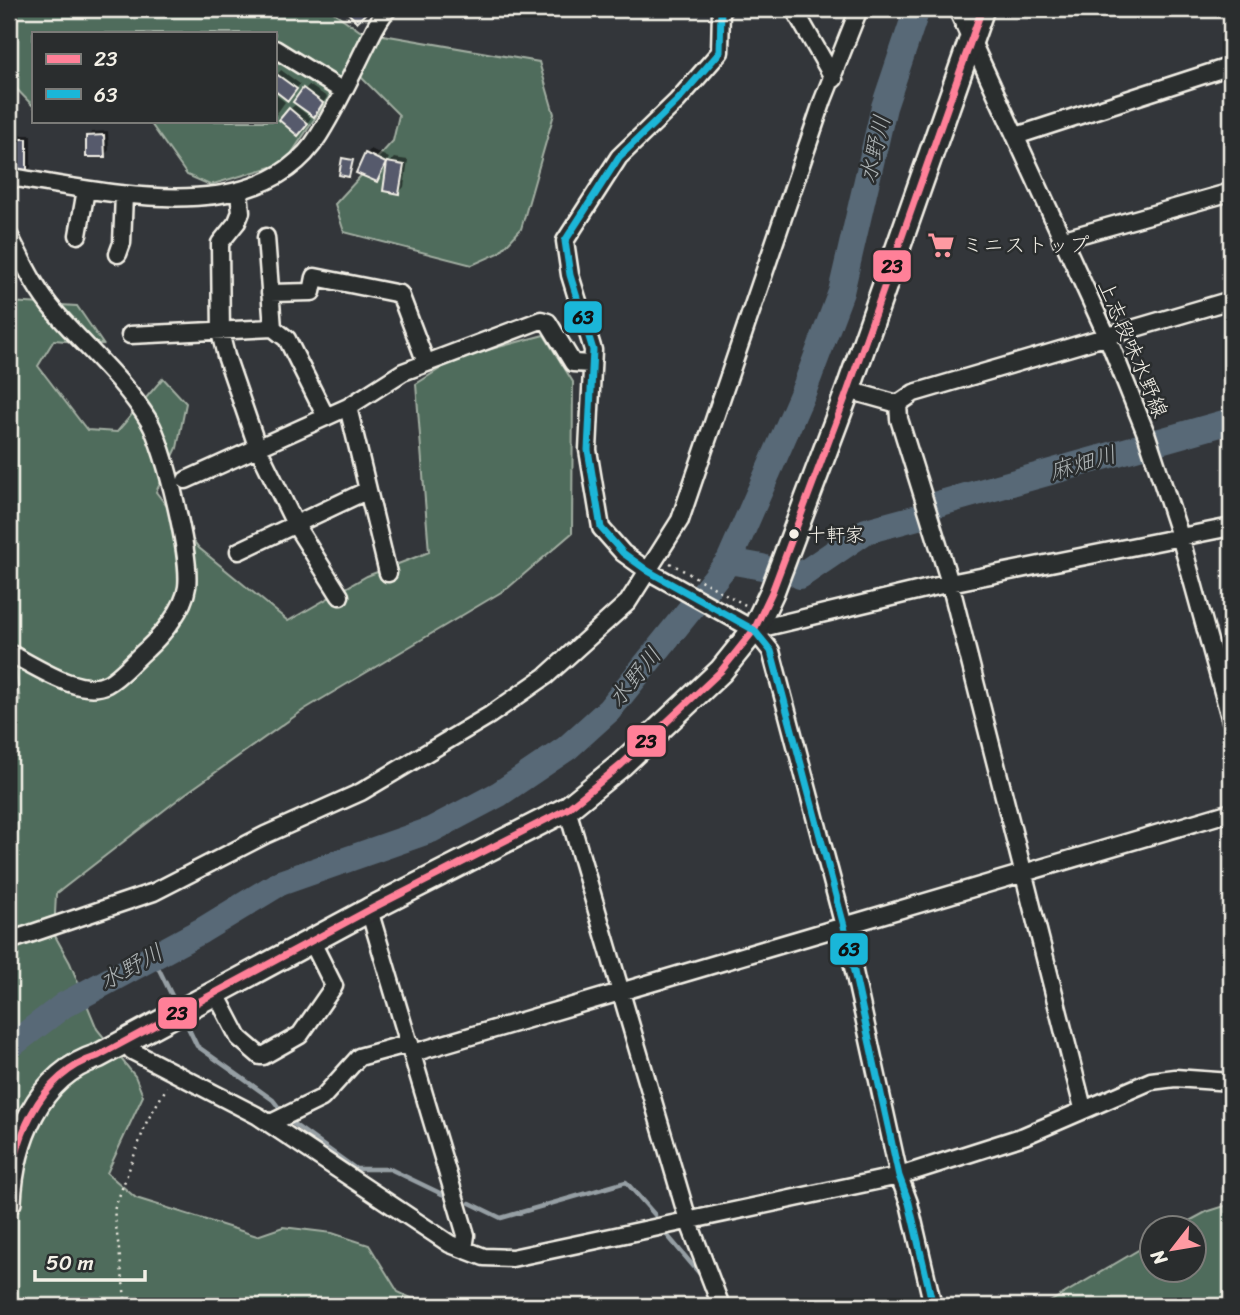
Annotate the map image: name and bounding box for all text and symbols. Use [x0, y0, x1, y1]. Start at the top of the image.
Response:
legend [32, 32, 276, 122]
text: 23 [94, 40, 118, 78]
text: 63 [94, 76, 118, 114]
water label: 水野川 [847, 111, 903, 187]
place label: ミニストップ [962, 226, 1090, 264]
supermarket icon: ミニストップ [926, 230, 956, 260]
line badge: 23 [872, 249, 912, 283]
text: 23 [880, 250, 903, 283]
street label: 上志段味水野線 [1087, 274, 1179, 424]
line badge: 63 [563, 300, 603, 334]
text: 63 [571, 301, 594, 334]
water label: 麻畑川 [1044, 434, 1122, 492]
place label: 十軒家 [807, 518, 864, 551]
marker: 十軒家 [787, 527, 801, 541]
water label: 水野川 [597, 637, 673, 717]
line badge: 23 [626, 724, 667, 758]
text: 23 [634, 725, 657, 758]
water label: 水野川 [91, 932, 171, 1002]
line badge: 63 [829, 932, 869, 966]
text: 63 [837, 933, 860, 966]
line badge: 23 [157, 996, 198, 1030]
text: 23 [165, 997, 188, 1030]
north arrow [1138, 1214, 1208, 1284]
scale bar [35, 1238, 145, 1282]
text: N [1141, 1243, 1177, 1272]
text: 50 m [46, 1244, 94, 1282]

